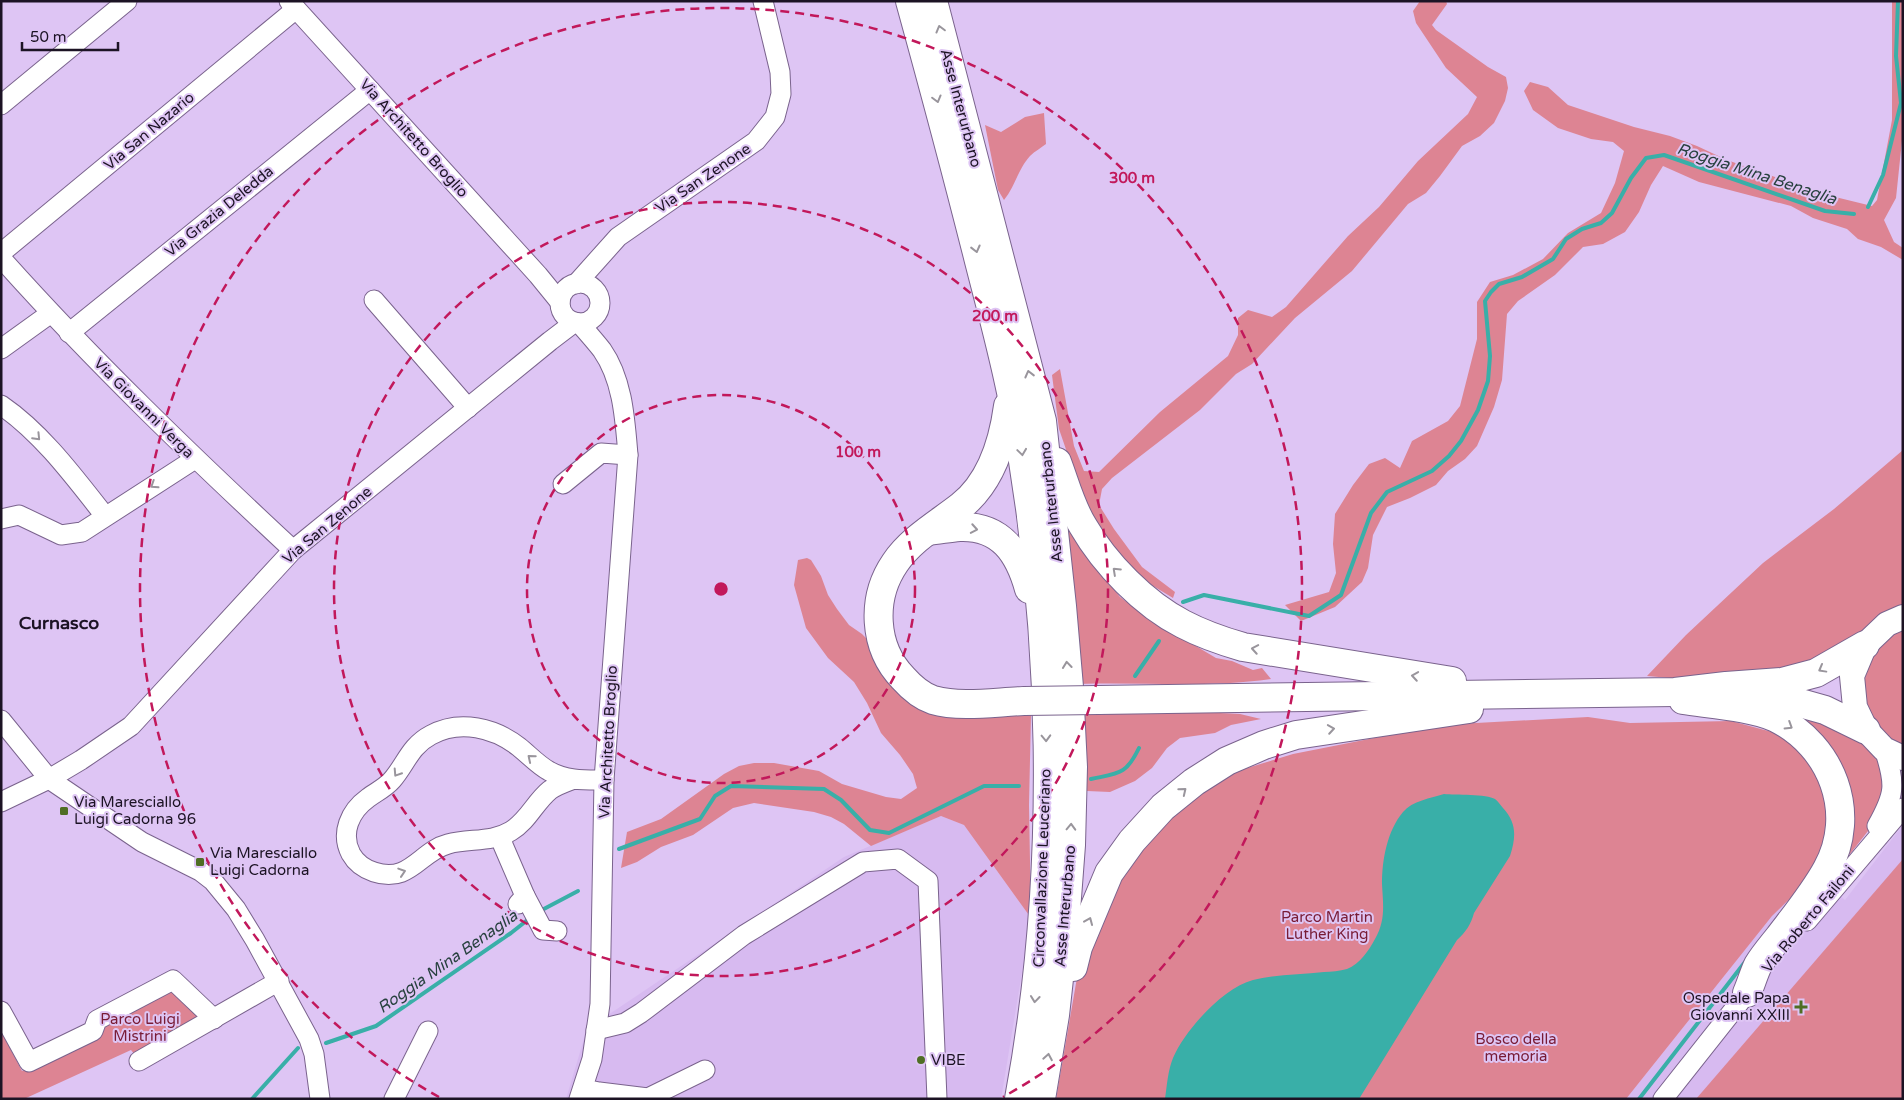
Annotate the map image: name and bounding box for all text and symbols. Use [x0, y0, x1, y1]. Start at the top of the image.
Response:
scale bar [22, 20, 119, 52]
one-way arrow [935, 25, 946, 34]
text: 50 m [30, 28, 67, 46]
street label: Asse Interurbano [937, 47, 985, 169]
street label: Via Architetto Broglio [356, 75, 472, 201]
street label: Via San Nazario [100, 88, 198, 174]
one-way arrow [931, 95, 941, 103]
water label: Roggia Mina Benaglia [1674, 139, 1840, 209]
street label: Via San Zenone [652, 140, 754, 216]
street label: Via Grazia Deledda [161, 162, 277, 260]
text: 300 m [1109, 169, 1155, 187]
one-way arrow [971, 245, 981, 253]
text: 200 m [972, 307, 1018, 325]
street label: Via Giovanni Verga [90, 354, 198, 462]
one-way arrow [1025, 370, 1035, 378]
one-way arrow [31, 432, 40, 441]
street label: Asse Interurbano [1036, 440, 1066, 564]
text: 100 m [835, 443, 881, 461]
one-way arrow [1016, 448, 1026, 457]
one-way arrow [150, 479, 159, 489]
street label: Via San Zenone [279, 482, 375, 568]
one-way arrow [970, 524, 979, 534]
one-way arrow [1113, 568, 1122, 577]
centre of rings [712, 580, 730, 598]
district label: Curnasco [19, 612, 99, 634]
one-way arrow [1251, 644, 1260, 654]
one-way arrow [1062, 661, 1073, 669]
one-way arrow [1819, 663, 1828, 673]
street label: Via Architetto Broglio [595, 665, 621, 819]
one-way arrow [1411, 671, 1419, 682]
one-way arrow [1783, 720, 1792, 729]
one-way arrow [1327, 724, 1335, 735]
one-way arrow [1041, 734, 1051, 742]
one-way arrow [528, 754, 537, 763]
one-way arrow [393, 767, 403, 776]
street label: Circonvallazione Leuceriano [1030, 768, 1054, 968]
one-way arrow [1177, 789, 1186, 797]
place label: Via Maresciallo Luigi Cadorna 96 [74, 793, 196, 828]
marker: Via Maresciallo Luigi Cadorna 96 [58, 805, 70, 817]
one-way arrow [1066, 823, 1076, 830]
place label: Via Maresciallo Luigi Cadorna [210, 844, 317, 879]
street label: Asse Interurbano [1051, 844, 1079, 968]
marker: Via Maresciallo Luigi Cadorna [194, 856, 206, 868]
street label: Via Roberto Failoni [1758, 862, 1858, 976]
one-way arrow [397, 868, 406, 878]
water label: Roggia Mina Benaglia [374, 905, 522, 1018]
park label: Parco Martin Luther King [1281, 908, 1373, 943]
one-way arrow [1082, 917, 1093, 926]
place label: Ospedale Papa Giovanni XXIII [1683, 989, 1790, 1024]
one-way arrow [1030, 995, 1041, 1003]
marker: Ospedale Papa Giovanni XXIII [1794, 1000, 1808, 1014]
park label: Parco Luigi Mistrini [100, 1010, 180, 1045]
park label: Bosco della memoria [1475, 1030, 1557, 1065]
place label: VIBE [931, 1051, 966, 1069]
one-way arrow [1043, 1053, 1053, 1061]
marker: VIBE [915, 1054, 927, 1066]

